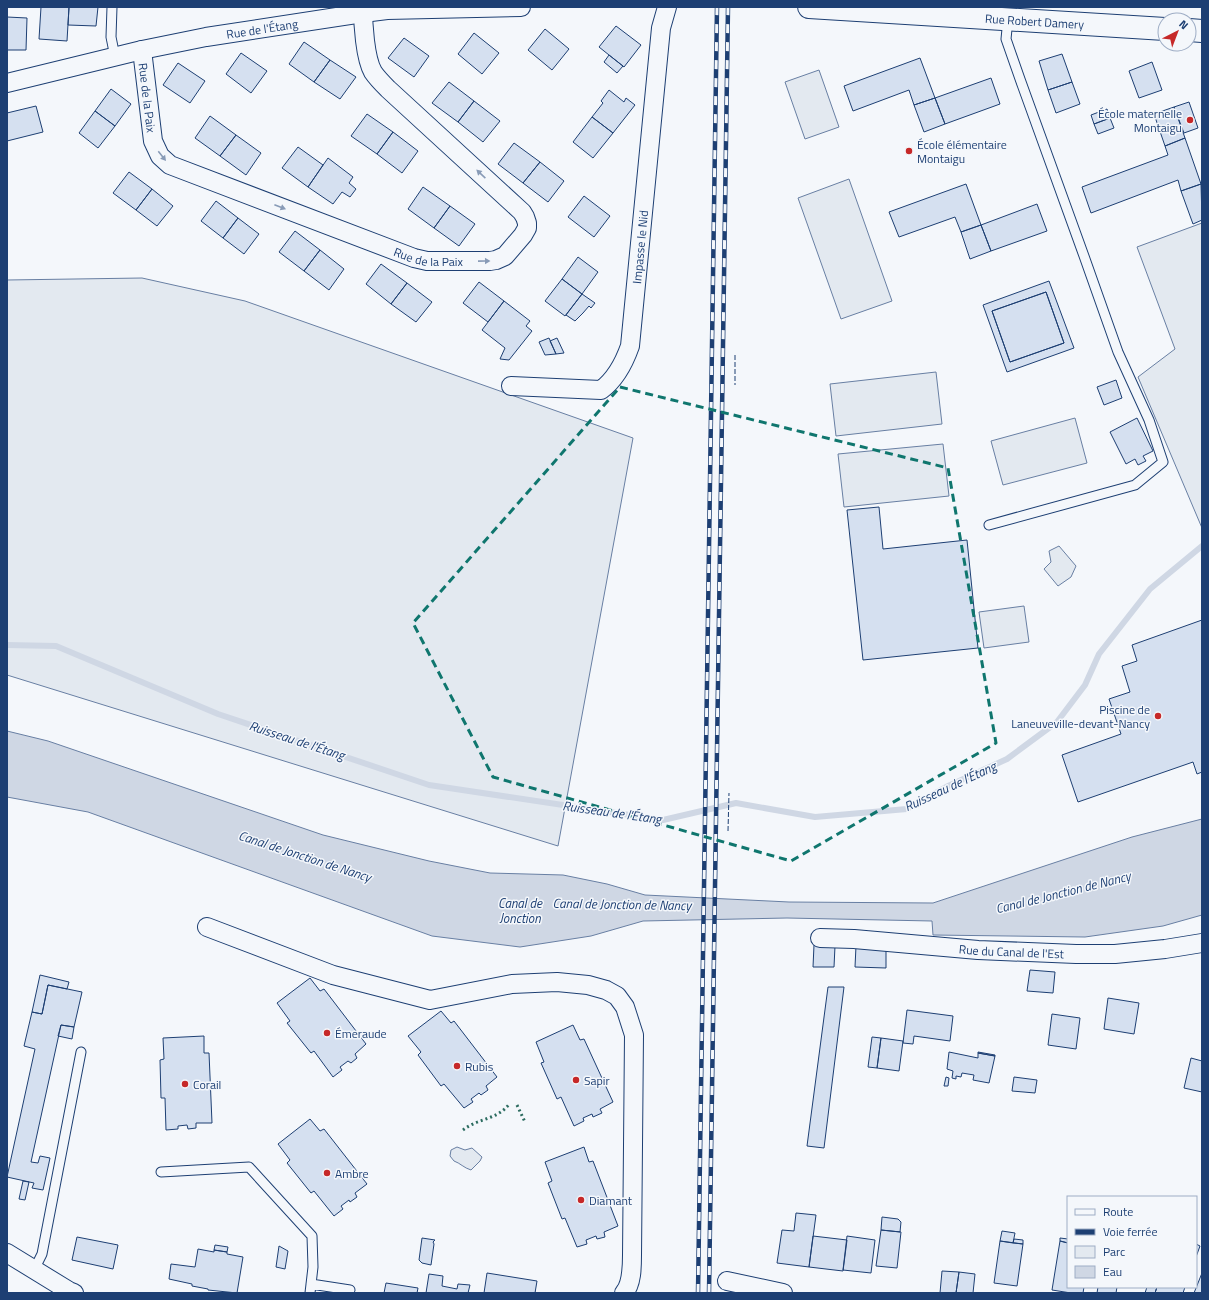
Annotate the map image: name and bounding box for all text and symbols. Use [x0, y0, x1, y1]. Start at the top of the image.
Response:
street label: Rue Robert Damery [984, 8, 1085, 33]
north arrow [1157, 12, 1197, 52]
street label: Rue de l'Étang [225, 14, 299, 43]
text: N [1176, 16, 1192, 33]
street label: Rue de la Paix [134, 62, 161, 134]
place label: École maternelle Montaigu [1098, 104, 1182, 137]
marker: École maternelle Montaigu [1185, 115, 1195, 125]
place label: École élémentaire Montaigu [917, 135, 1007, 168]
marker: École élémentaire Montaigu [904, 146, 914, 156]
one-way arrow [158, 150, 166, 161]
one-way arrow [476, 170, 486, 179]
one-way arrow [274, 204, 286, 210]
street label: Impasse le Nid [627, 209, 653, 285]
street label: Rue de la Paix [391, 242, 463, 271]
one-way arrow [478, 258, 491, 264]
place label: Piscine de Laneuveville-devant-Nancy [1011, 700, 1150, 733]
marker: Piscine de Laneuveville-devant-Nancy [1153, 711, 1163, 721]
water label: Ruisseau de l'Étang [247, 715, 349, 765]
water label: Ruisseau de l'Étang [901, 755, 1001, 816]
water label: Ruisseau de l'Étang [561, 795, 665, 829]
water label: Canal de Jonction de Nancy [236, 825, 376, 888]
water label: Canal de Jonction de Nancy [993, 865, 1135, 918]
water label: Canal de Jonction [498, 893, 543, 928]
water label: Canal de Jonction de Nancy [553, 893, 694, 915]
street label: Rue du Canal de l'Est [958, 939, 1065, 963]
place label: Émeraude [335, 1024, 387, 1043]
marker: Émeraude [322, 1028, 332, 1038]
place label: Rubis [465, 1057, 494, 1076]
marker: Rubis [452, 1061, 462, 1071]
place label: Sapir [584, 1071, 610, 1090]
place label: Corail [193, 1075, 221, 1094]
marker: Sapir [571, 1075, 581, 1085]
marker: Corail [180, 1079, 190, 1089]
place label: Ambre [335, 1164, 369, 1183]
marker: Ambre [322, 1168, 332, 1178]
place label: Diamant [589, 1191, 633, 1210]
marker: Diamant [576, 1195, 586, 1205]
legend [1067, 1196, 1197, 1288]
text: Route [1103, 1202, 1133, 1221]
text: Voie ferrée [1103, 1222, 1158, 1241]
text: Parc [1103, 1242, 1125, 1261]
text: Eau [1103, 1262, 1122, 1281]

